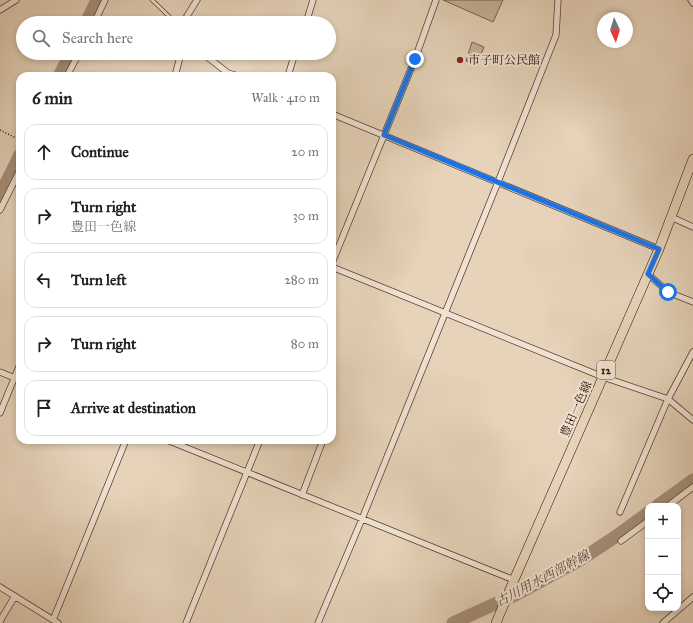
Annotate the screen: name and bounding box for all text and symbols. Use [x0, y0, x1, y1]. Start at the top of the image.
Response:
north arrow [597, 12, 633, 48]
search box [16, 16, 336, 60]
icon: search [30, 27, 52, 49]
text: Search here [62, 29, 133, 47]
route end [406, 50, 424, 68]
place label: 市子町公民館 [468, 53, 540, 67]
marker: 市子町公民館 [455, 55, 465, 65]
text: 6 min [32, 88, 73, 109]
text: Walk · 410 m [251, 90, 320, 106]
icon: ahead [33, 141, 55, 163]
text: Continue [71, 143, 129, 161]
text: 20 m [291, 144, 319, 160]
text: Turn right [71, 198, 136, 216]
icon: right [33, 205, 55, 227]
text: 30 m [293, 208, 319, 224]
text: 豊田一色線 [71, 219, 136, 235]
icon: left [33, 269, 55, 291]
text: Turn left [71, 271, 127, 289]
text: 280 m [284, 272, 319, 288]
route start [659, 283, 677, 301]
icon: right [33, 333, 55, 355]
text: Turn right [71, 335, 136, 353]
text: 80 m [291, 336, 319, 352]
road number: 12 [597, 361, 615, 379]
street label: 豊田一色線 [557, 379, 595, 439]
icon: arrive [33, 397, 55, 419]
text: Arrive at destination [71, 399, 196, 417]
map controls [645, 503, 681, 611]
button: + [645, 503, 681, 539]
button: − [645, 539, 681, 575]
water label: 古川用水西部幹線 [493, 546, 594, 610]
button: locate [645, 575, 681, 611]

